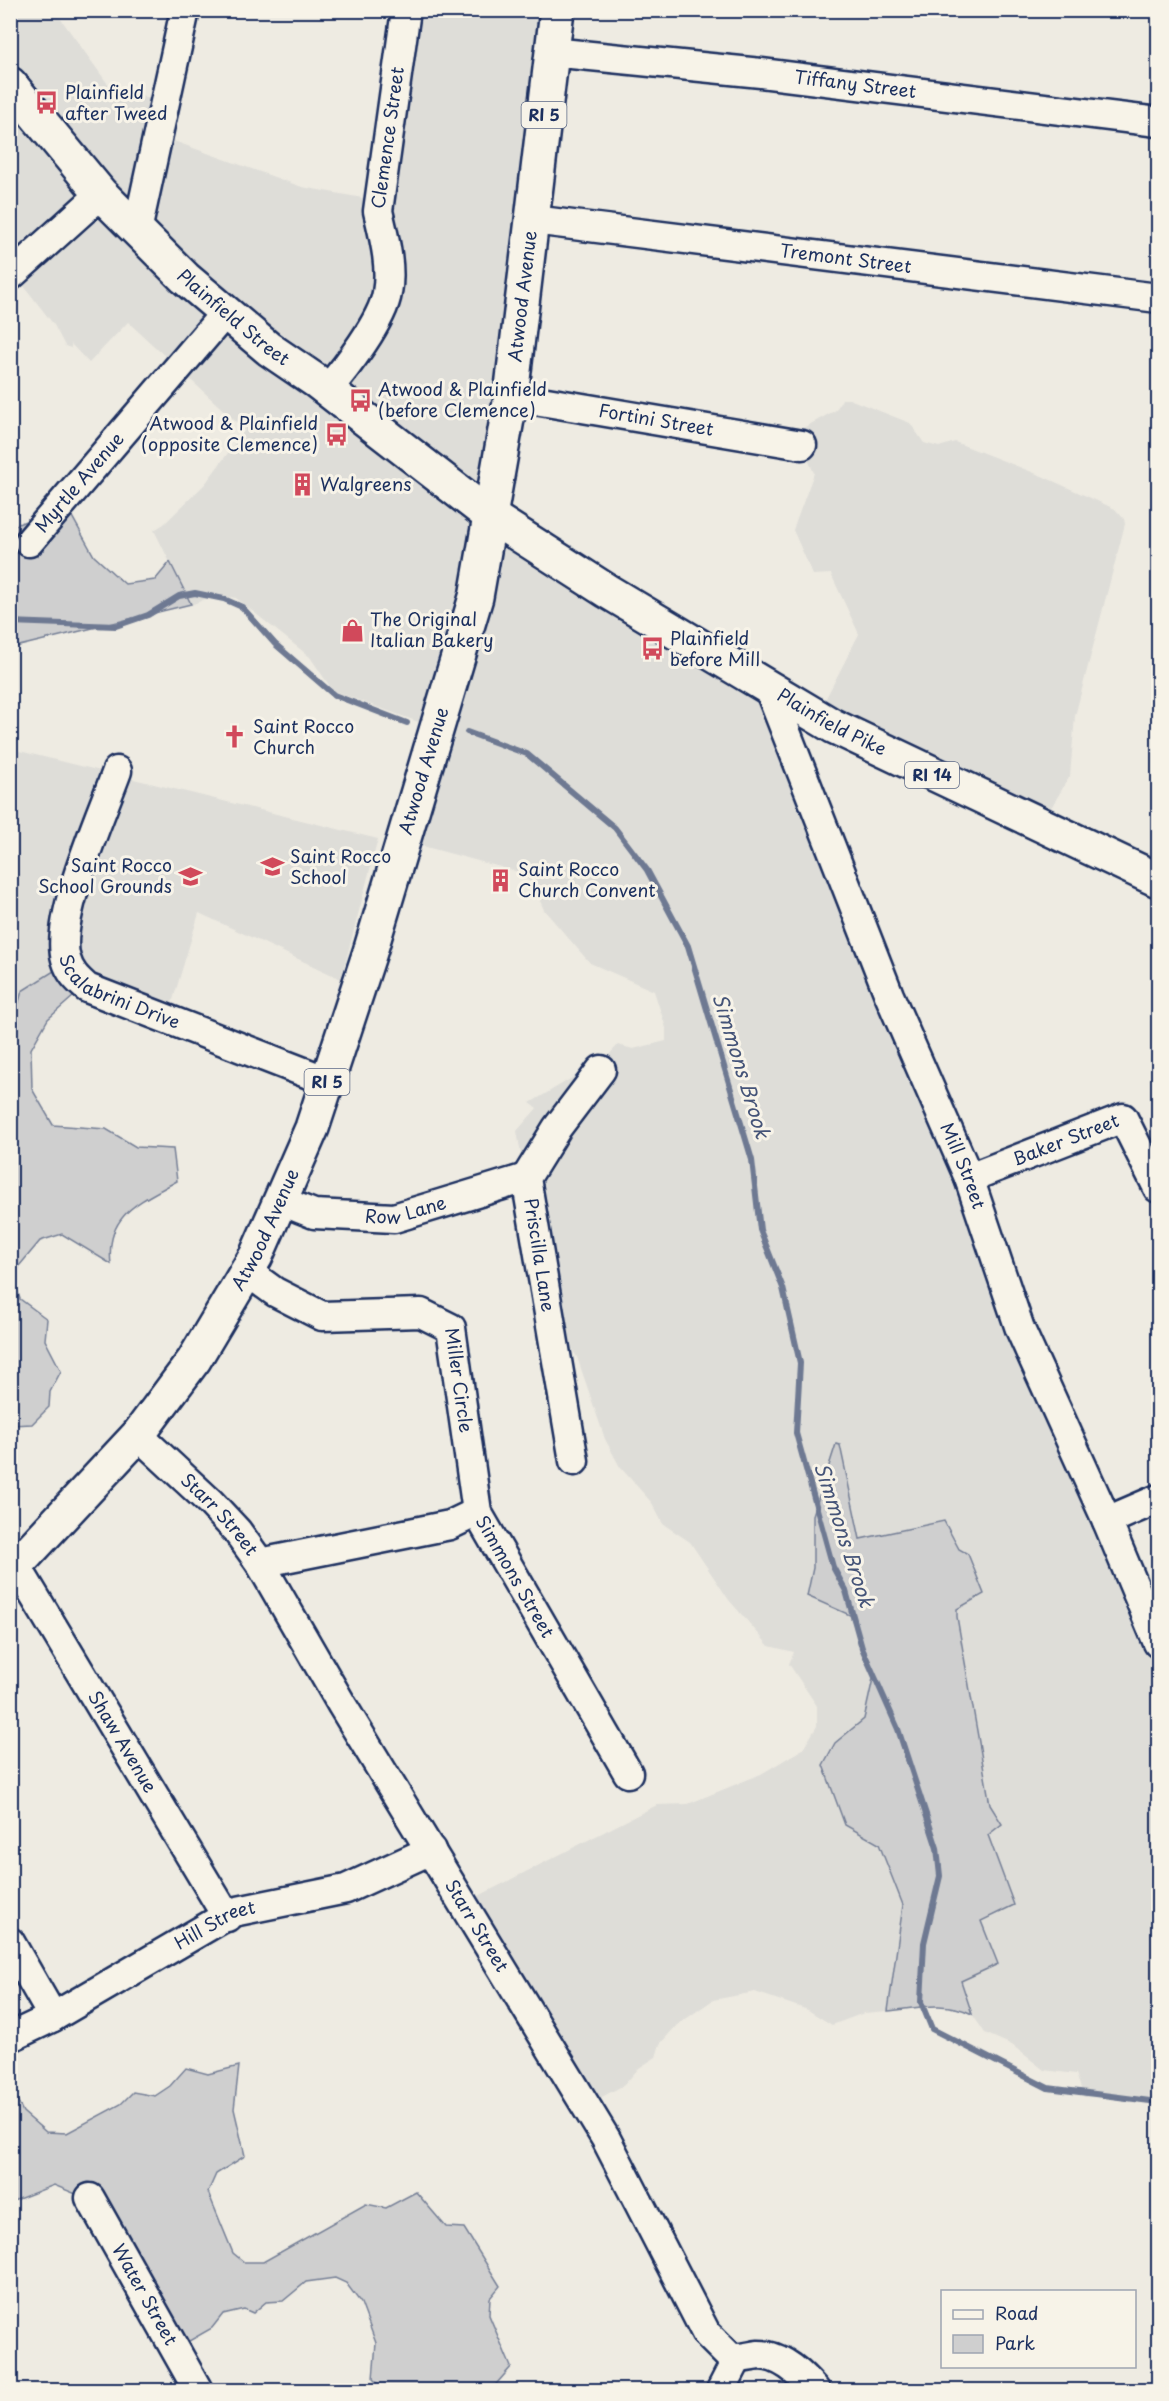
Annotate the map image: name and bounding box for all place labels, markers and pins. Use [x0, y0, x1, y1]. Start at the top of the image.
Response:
place label: Plainfield after Tweed [65, 78, 168, 126]
bus stop icon: Plainfield after Tweed [34, 90, 60, 116]
place label: Atwood & Plainfield (before Clemence) [378, 375, 547, 423]
bus stop icon: Atwood & Plainfield (before Clemence) [347, 387, 373, 413]
place label: Atwood & Plainfield (opposite Clemence) [141, 409, 318, 457]
bus stop icon: Atwood & Plainfield (opposite Clemence) [323, 421, 349, 447]
place label: Walgreens [320, 470, 411, 497]
building icon: Walgreens [289, 472, 315, 498]
place label: The Original Italian Bakery [370, 605, 494, 653]
shop icon: The Original Italian Bakery [339, 617, 365, 643]
place label: Plainfield before Mill [670, 624, 760, 672]
bus stop icon: Plainfield before Mill [639, 636, 665, 662]
place label: Saint Rocco Church [253, 712, 354, 760]
church icon: Saint Rocco Church [222, 724, 248, 750]
place label: Saint Rocco School [290, 842, 391, 890]
place label: Saint Rocco School Grounds [38, 851, 172, 899]
school or university icon: Saint Rocco School [259, 854, 285, 880]
place label: Saint Rocco Church Convent [518, 855, 656, 903]
school or university icon: Saint Rocco School Grounds [177, 863, 203, 889]
building icon: Saint Rocco Church Convent [487, 867, 513, 893]

